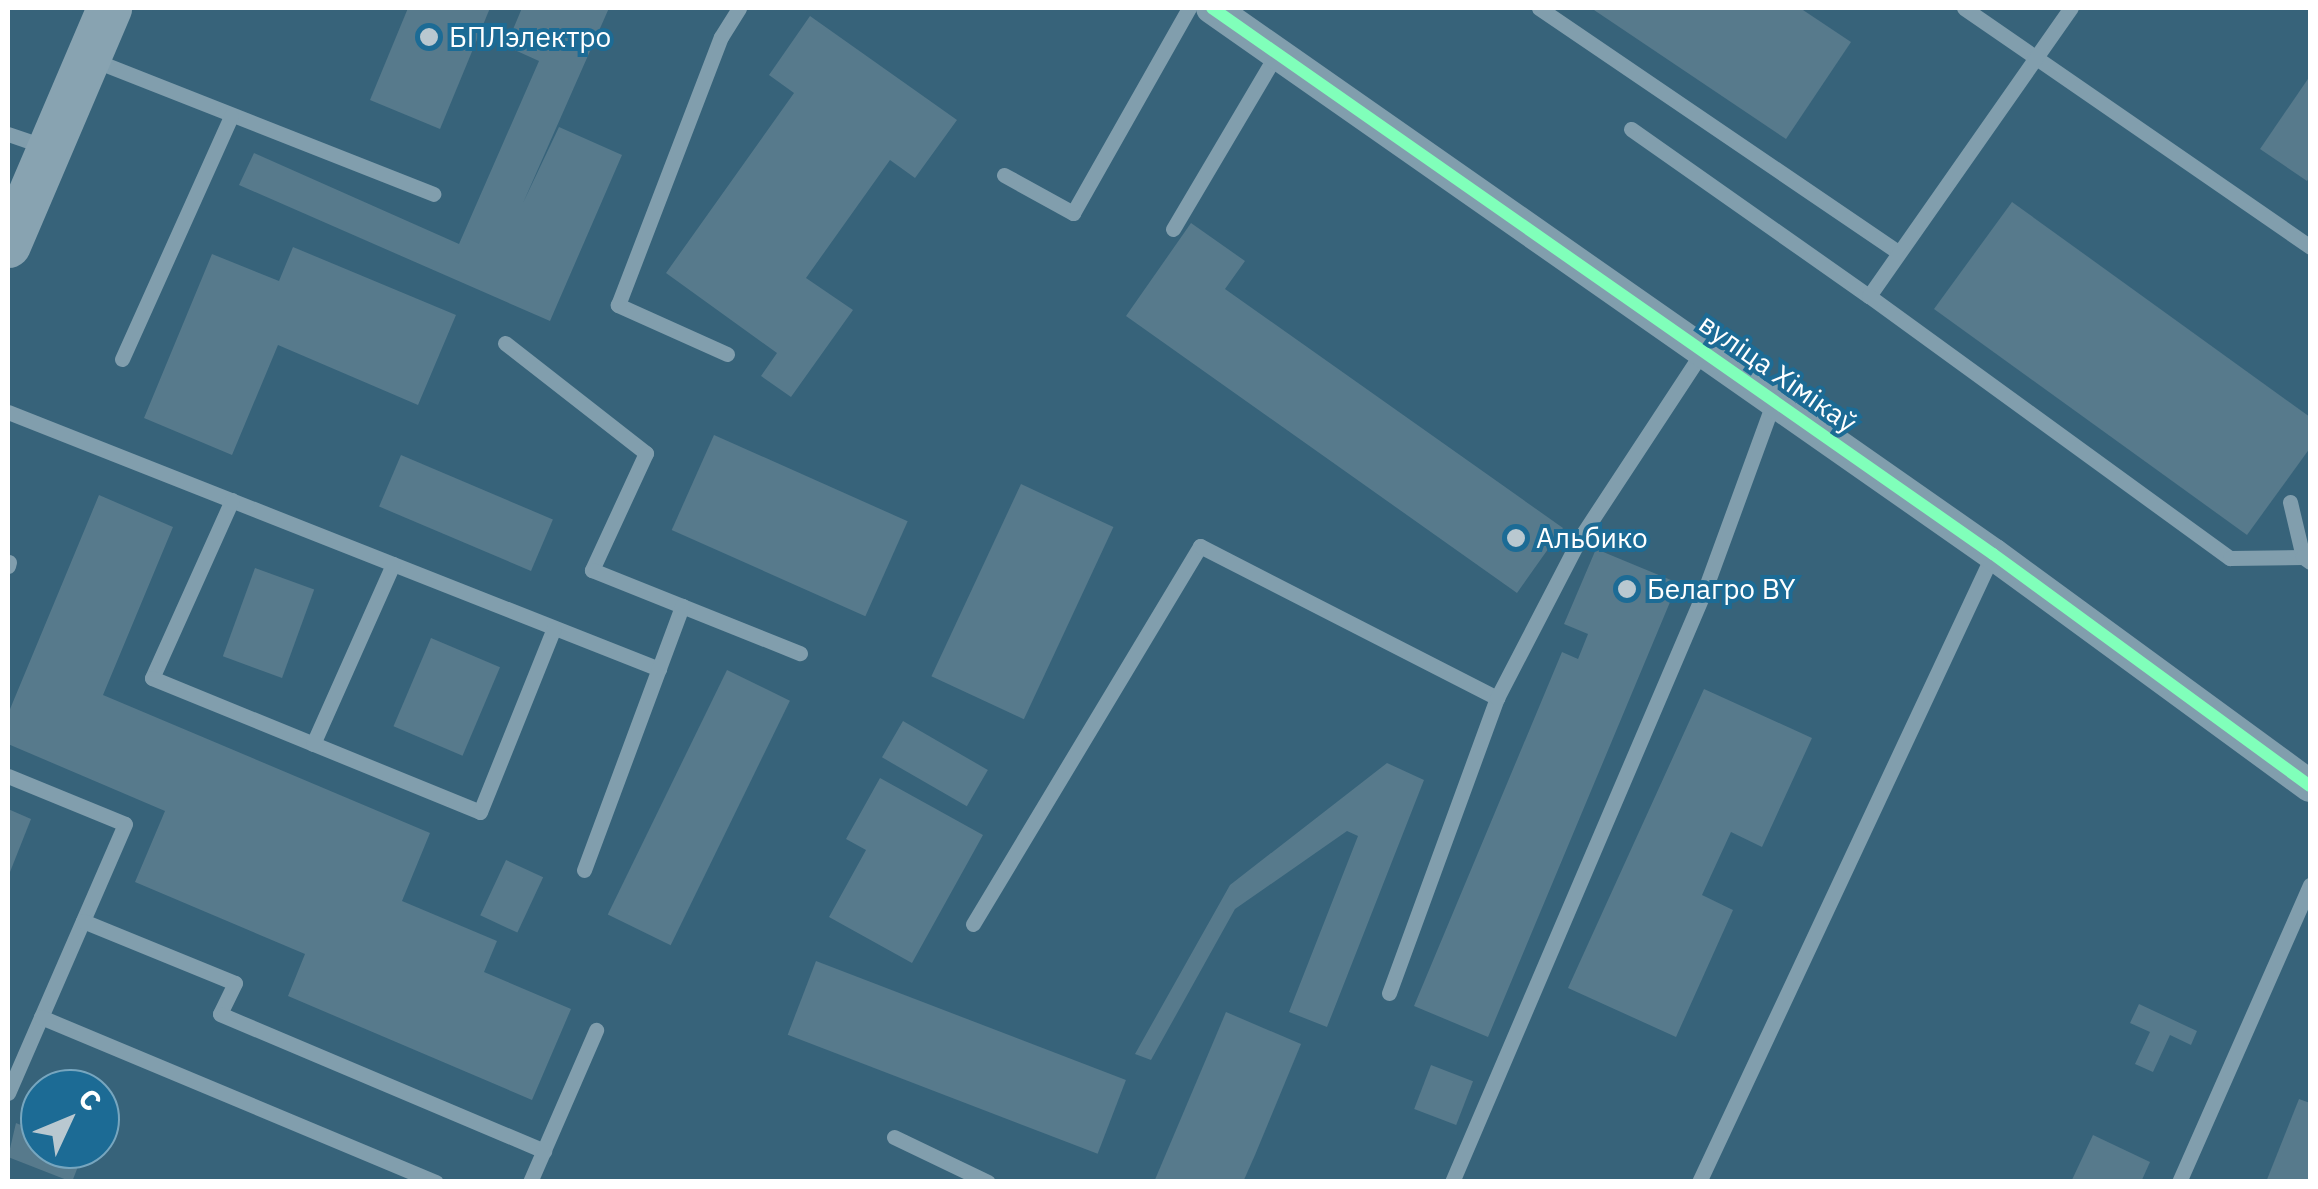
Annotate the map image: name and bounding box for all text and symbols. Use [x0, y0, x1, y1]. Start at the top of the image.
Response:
place label: БПЛэлектро [449, 20, 611, 54]
marker: БПЛэлектро [418, 26, 440, 48]
street label: вуліца Хімікаў [1693, 306, 1863, 440]
place label: Альбико [1536, 521, 1648, 555]
marker: Альбико [1505, 527, 1527, 549]
place label: Белагро BY [1647, 572, 1796, 606]
marker: Белагро BY [1616, 578, 1638, 600]
north arrow [20, 1069, 120, 1169]
text: С [71, 1080, 110, 1119]

